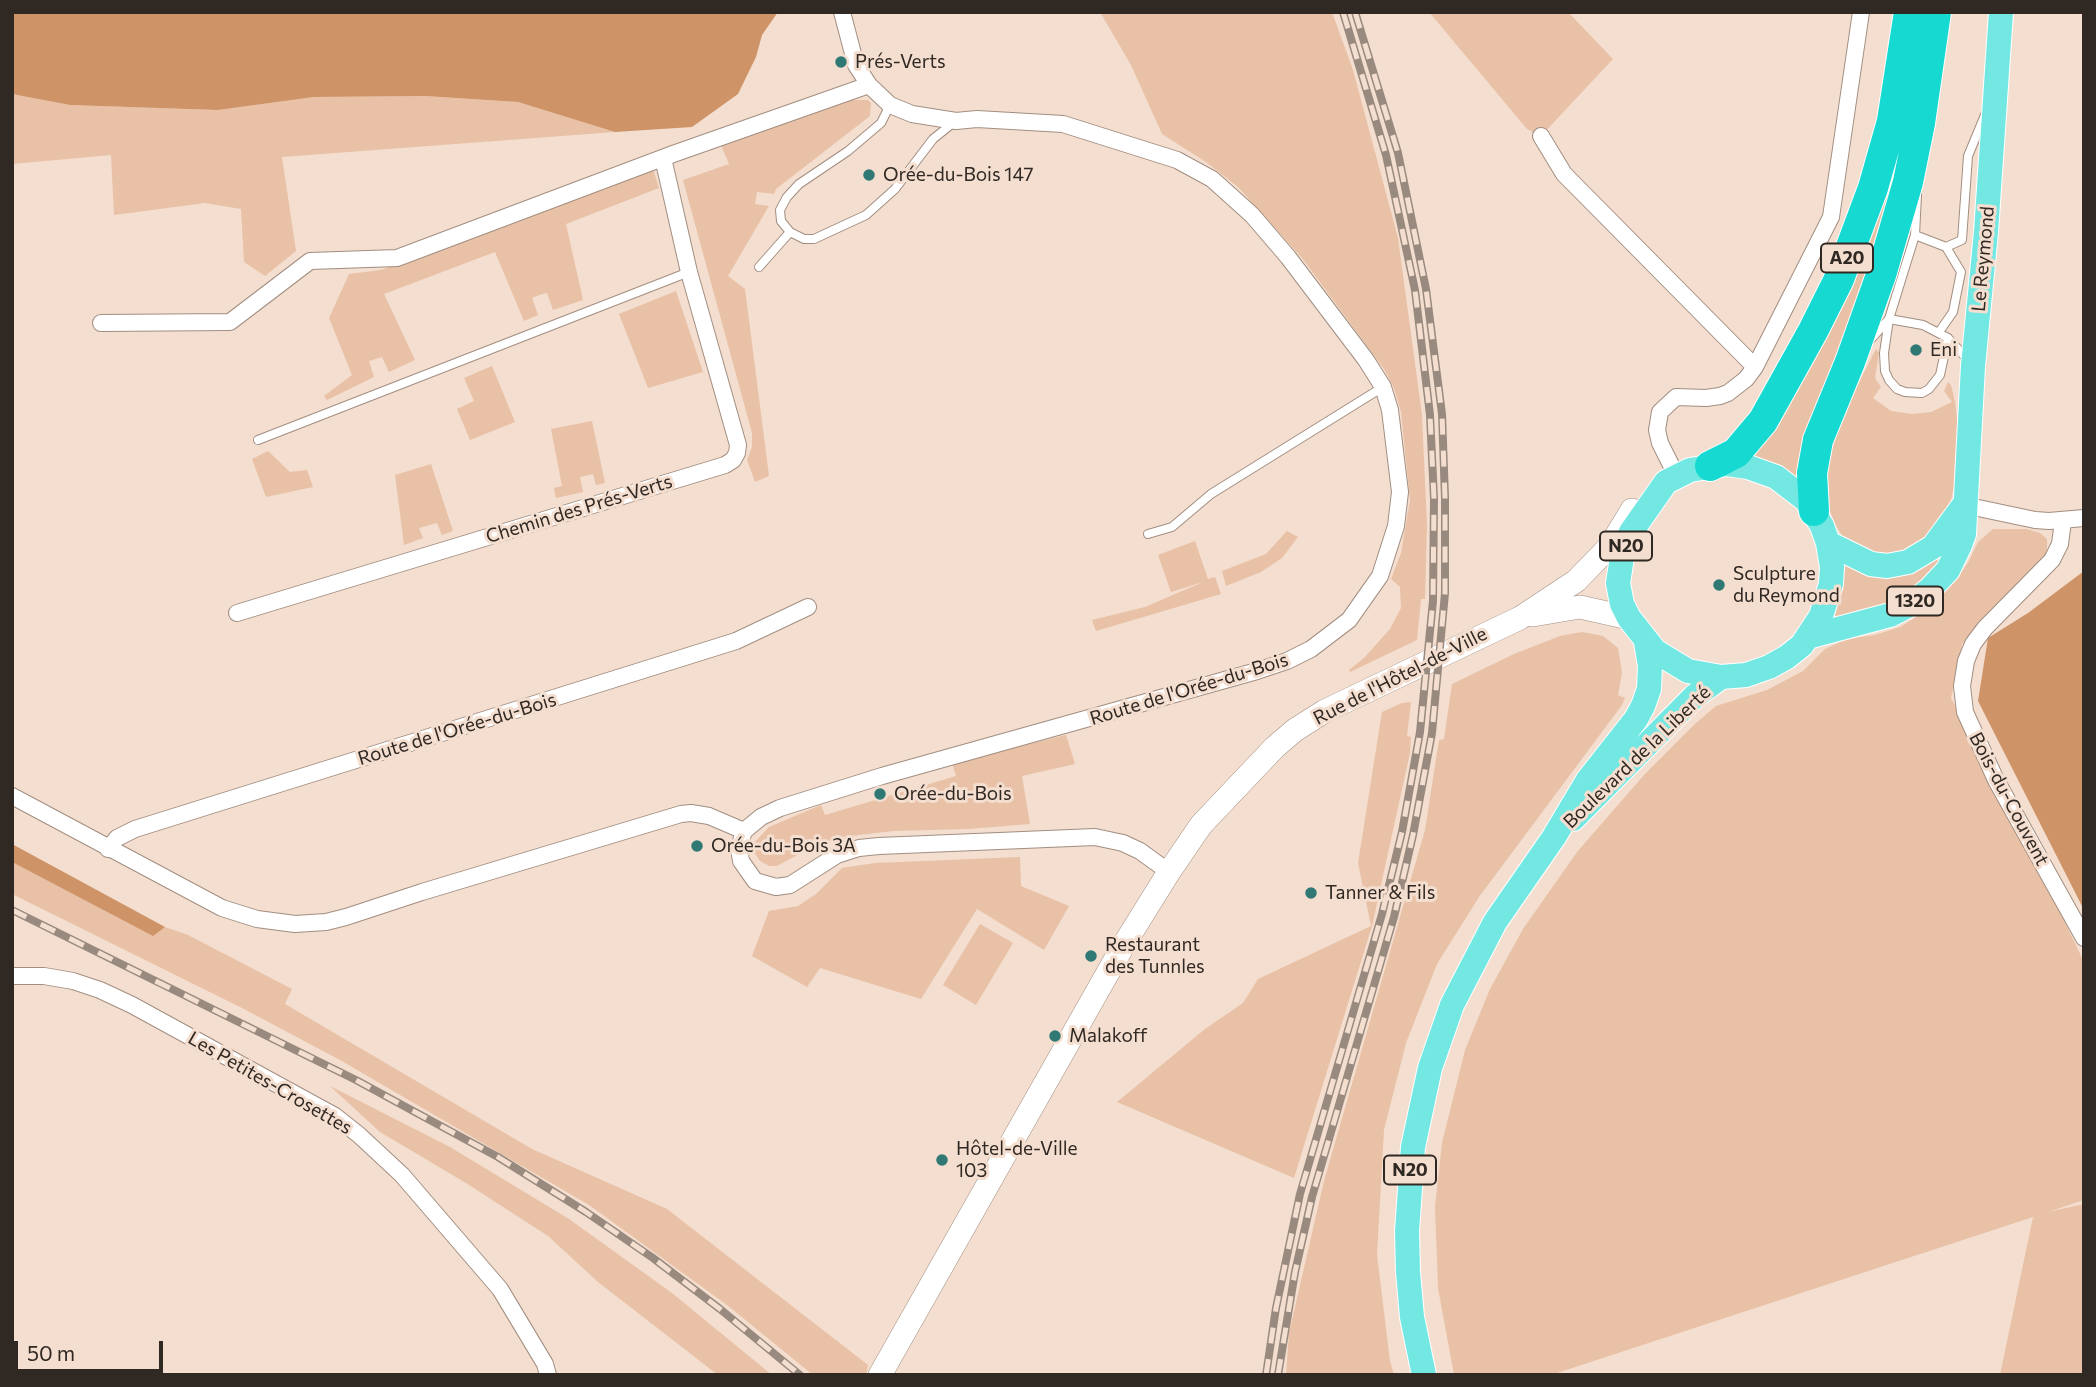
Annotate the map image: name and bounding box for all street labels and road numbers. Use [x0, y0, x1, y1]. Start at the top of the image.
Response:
street label: Le Reymond [1967, 205, 1999, 313]
road number: A20 [1821, 244, 1873, 272]
street label: Chemin des Prés-Verts [483, 470, 675, 548]
road number: N20 [1600, 532, 1652, 560]
road number: 1320 [1887, 586, 1943, 616]
street label: Rue de l'Hôtel-de-Ville [1309, 622, 1491, 730]
street label: Route de l'Orée-du-Bois [1087, 648, 1291, 730]
street label: Boulevard de la Liberté [1559, 681, 1715, 833]
street label: Route de l'Orée-du-Bois [355, 688, 559, 770]
street label: Bois-du-Couvent [1964, 728, 2054, 870]
street label: Les Petites-Crosettes [184, 1027, 356, 1139]
road number: N20 [1384, 1156, 1436, 1184]

